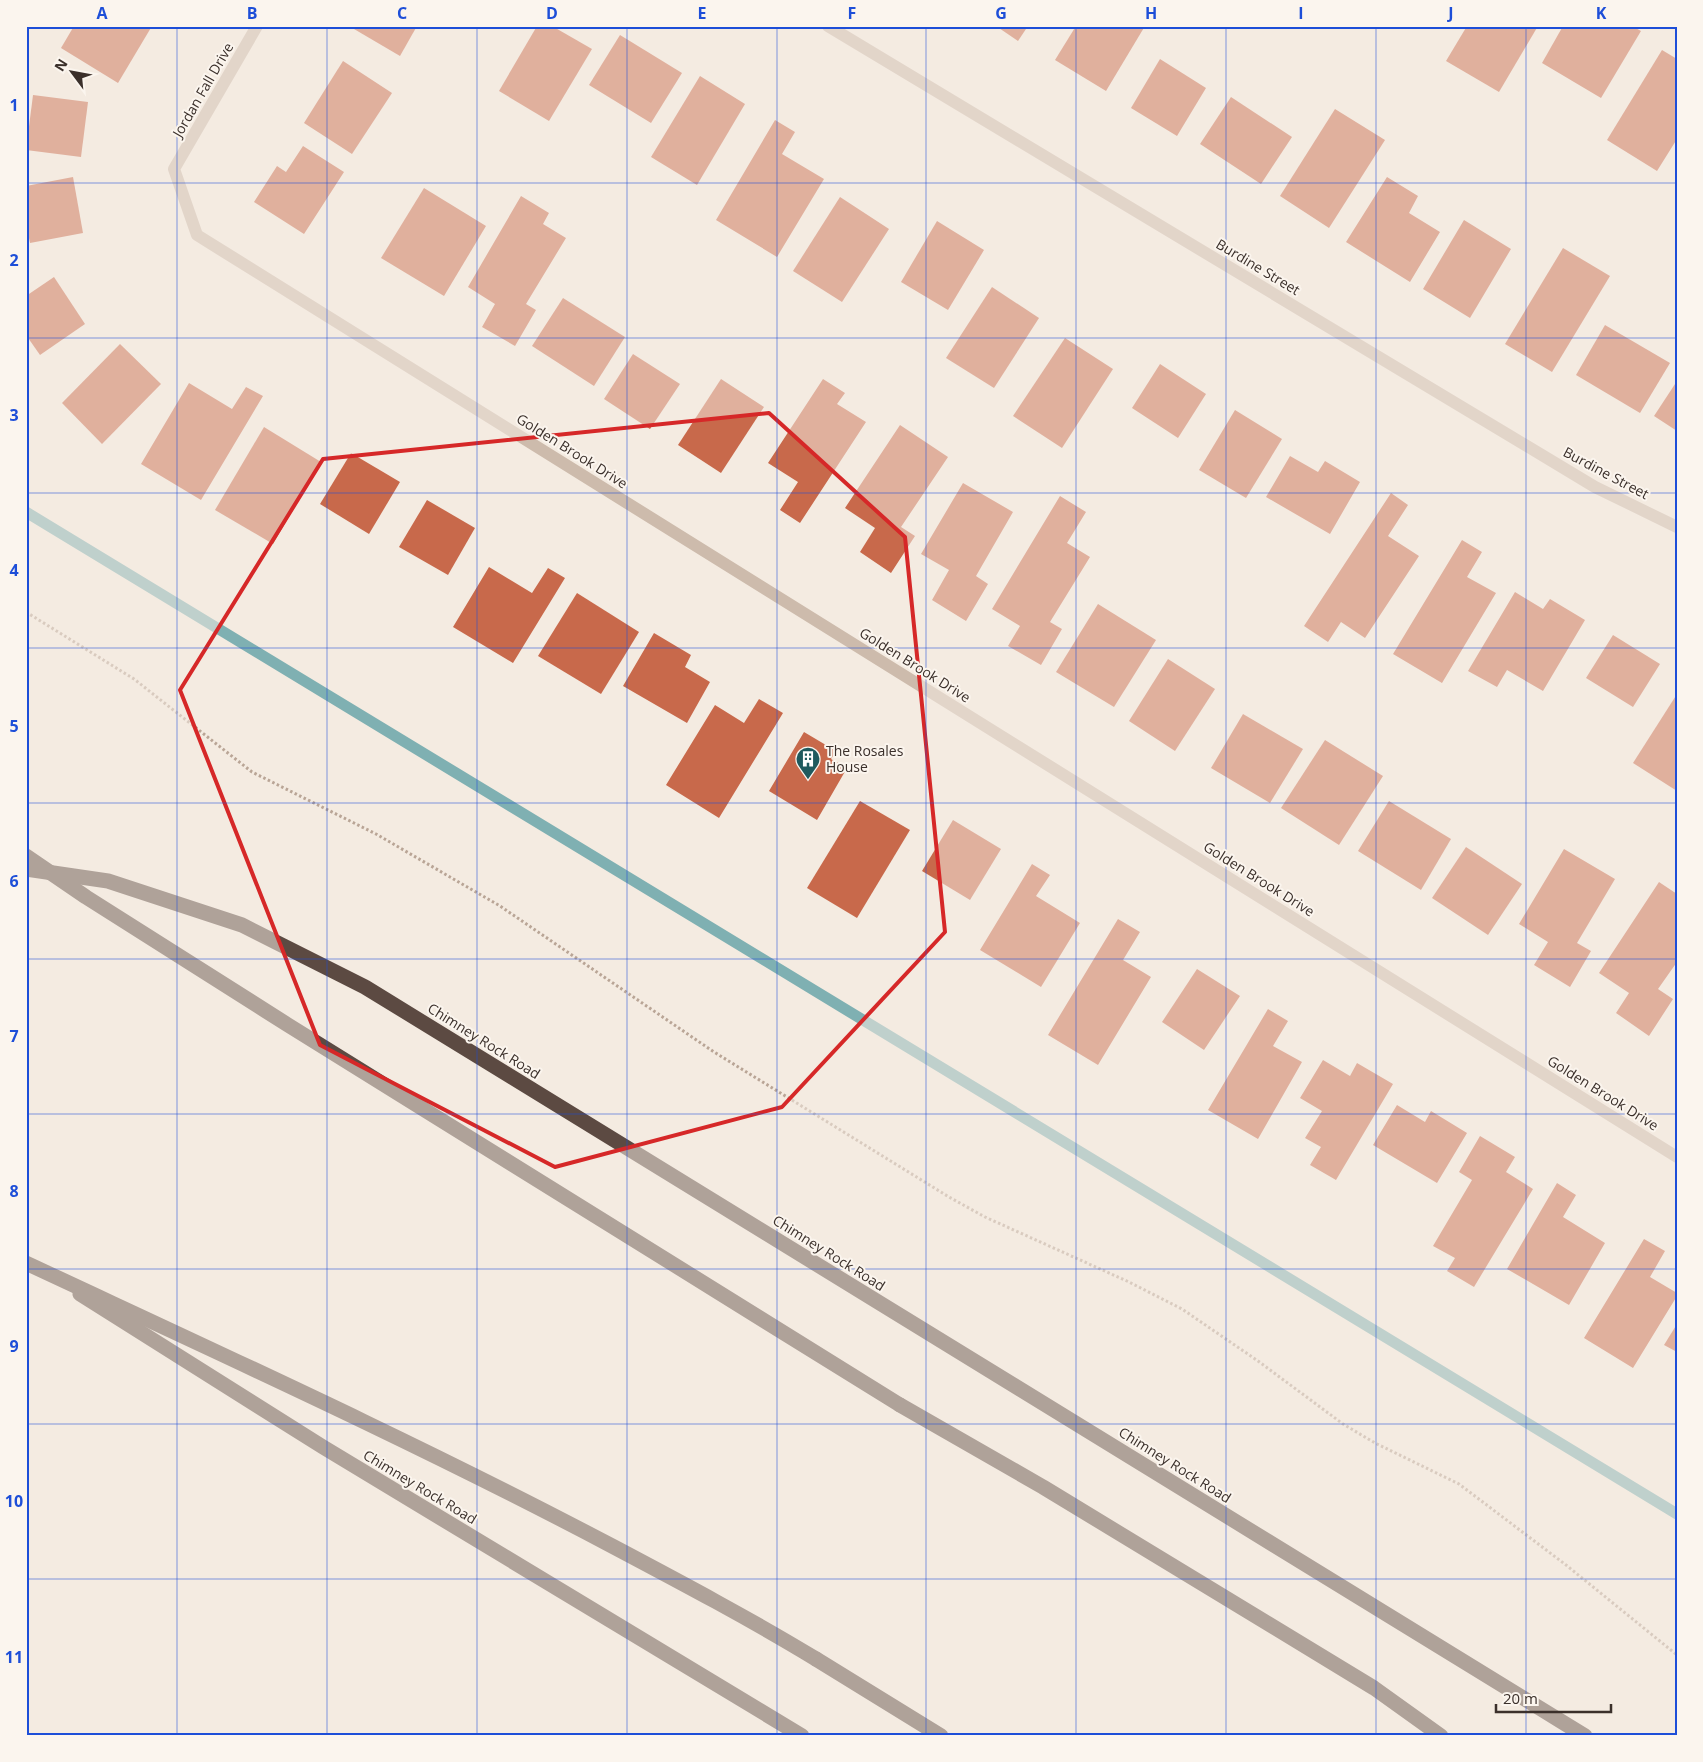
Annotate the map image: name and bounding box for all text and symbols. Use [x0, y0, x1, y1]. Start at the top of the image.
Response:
text: A [96, 2, 108, 24]
text: B [247, 2, 257, 24]
text: C [397, 2, 407, 24]
text: D [546, 2, 558, 24]
text: E [698, 2, 707, 24]
text: F [848, 2, 856, 24]
text: G [995, 2, 1007, 24]
text: H [1145, 2, 1157, 24]
text: I [1298, 2, 1304, 24]
text: J [1446, 2, 1454, 24]
text: K [1596, 2, 1607, 24]
street label: Jordan Fall Drive [167, 39, 237, 142]
north arrow [48, 48, 98, 98]
text: N [49, 55, 72, 75]
text: 1 [9, 94, 19, 116]
street label: Burdine Street [1213, 234, 1304, 299]
text: 2 [9, 249, 19, 271]
text: 3 [9, 404, 19, 426]
street label: Golden Brook Drive [513, 409, 632, 493]
street label: Burdine Street [1560, 442, 1652, 503]
text: 4 [9, 559, 19, 581]
street label: Golden Brook Drive [856, 623, 975, 707]
text: 5 [9, 715, 19, 737]
place label: The Rosales House [826, 741, 904, 776]
building icon: The Rosales House [795, 746, 821, 780]
street label: Golden Brook Drive [1200, 837, 1319, 921]
text: 6 [9, 870, 19, 892]
street label: Chimney Rock Road [424, 998, 544, 1083]
text: 7 [9, 1025, 19, 1047]
street label: Golden Brook Drive [1544, 1051, 1663, 1135]
text: 8 [9, 1180, 19, 1202]
street label: Chimney Rock Road [769, 1210, 889, 1295]
text: 9 [9, 1335, 19, 1357]
street label: Chimney Rock Road [1115, 1422, 1235, 1507]
street label: Chimney Rock Road [360, 1445, 481, 1528]
text: 10 [5, 1490, 23, 1512]
text: 11 [5, 1646, 23, 1668]
scale bar [1496, 1682, 1610, 1714]
text: 20 m [1503, 1688, 1538, 1708]

